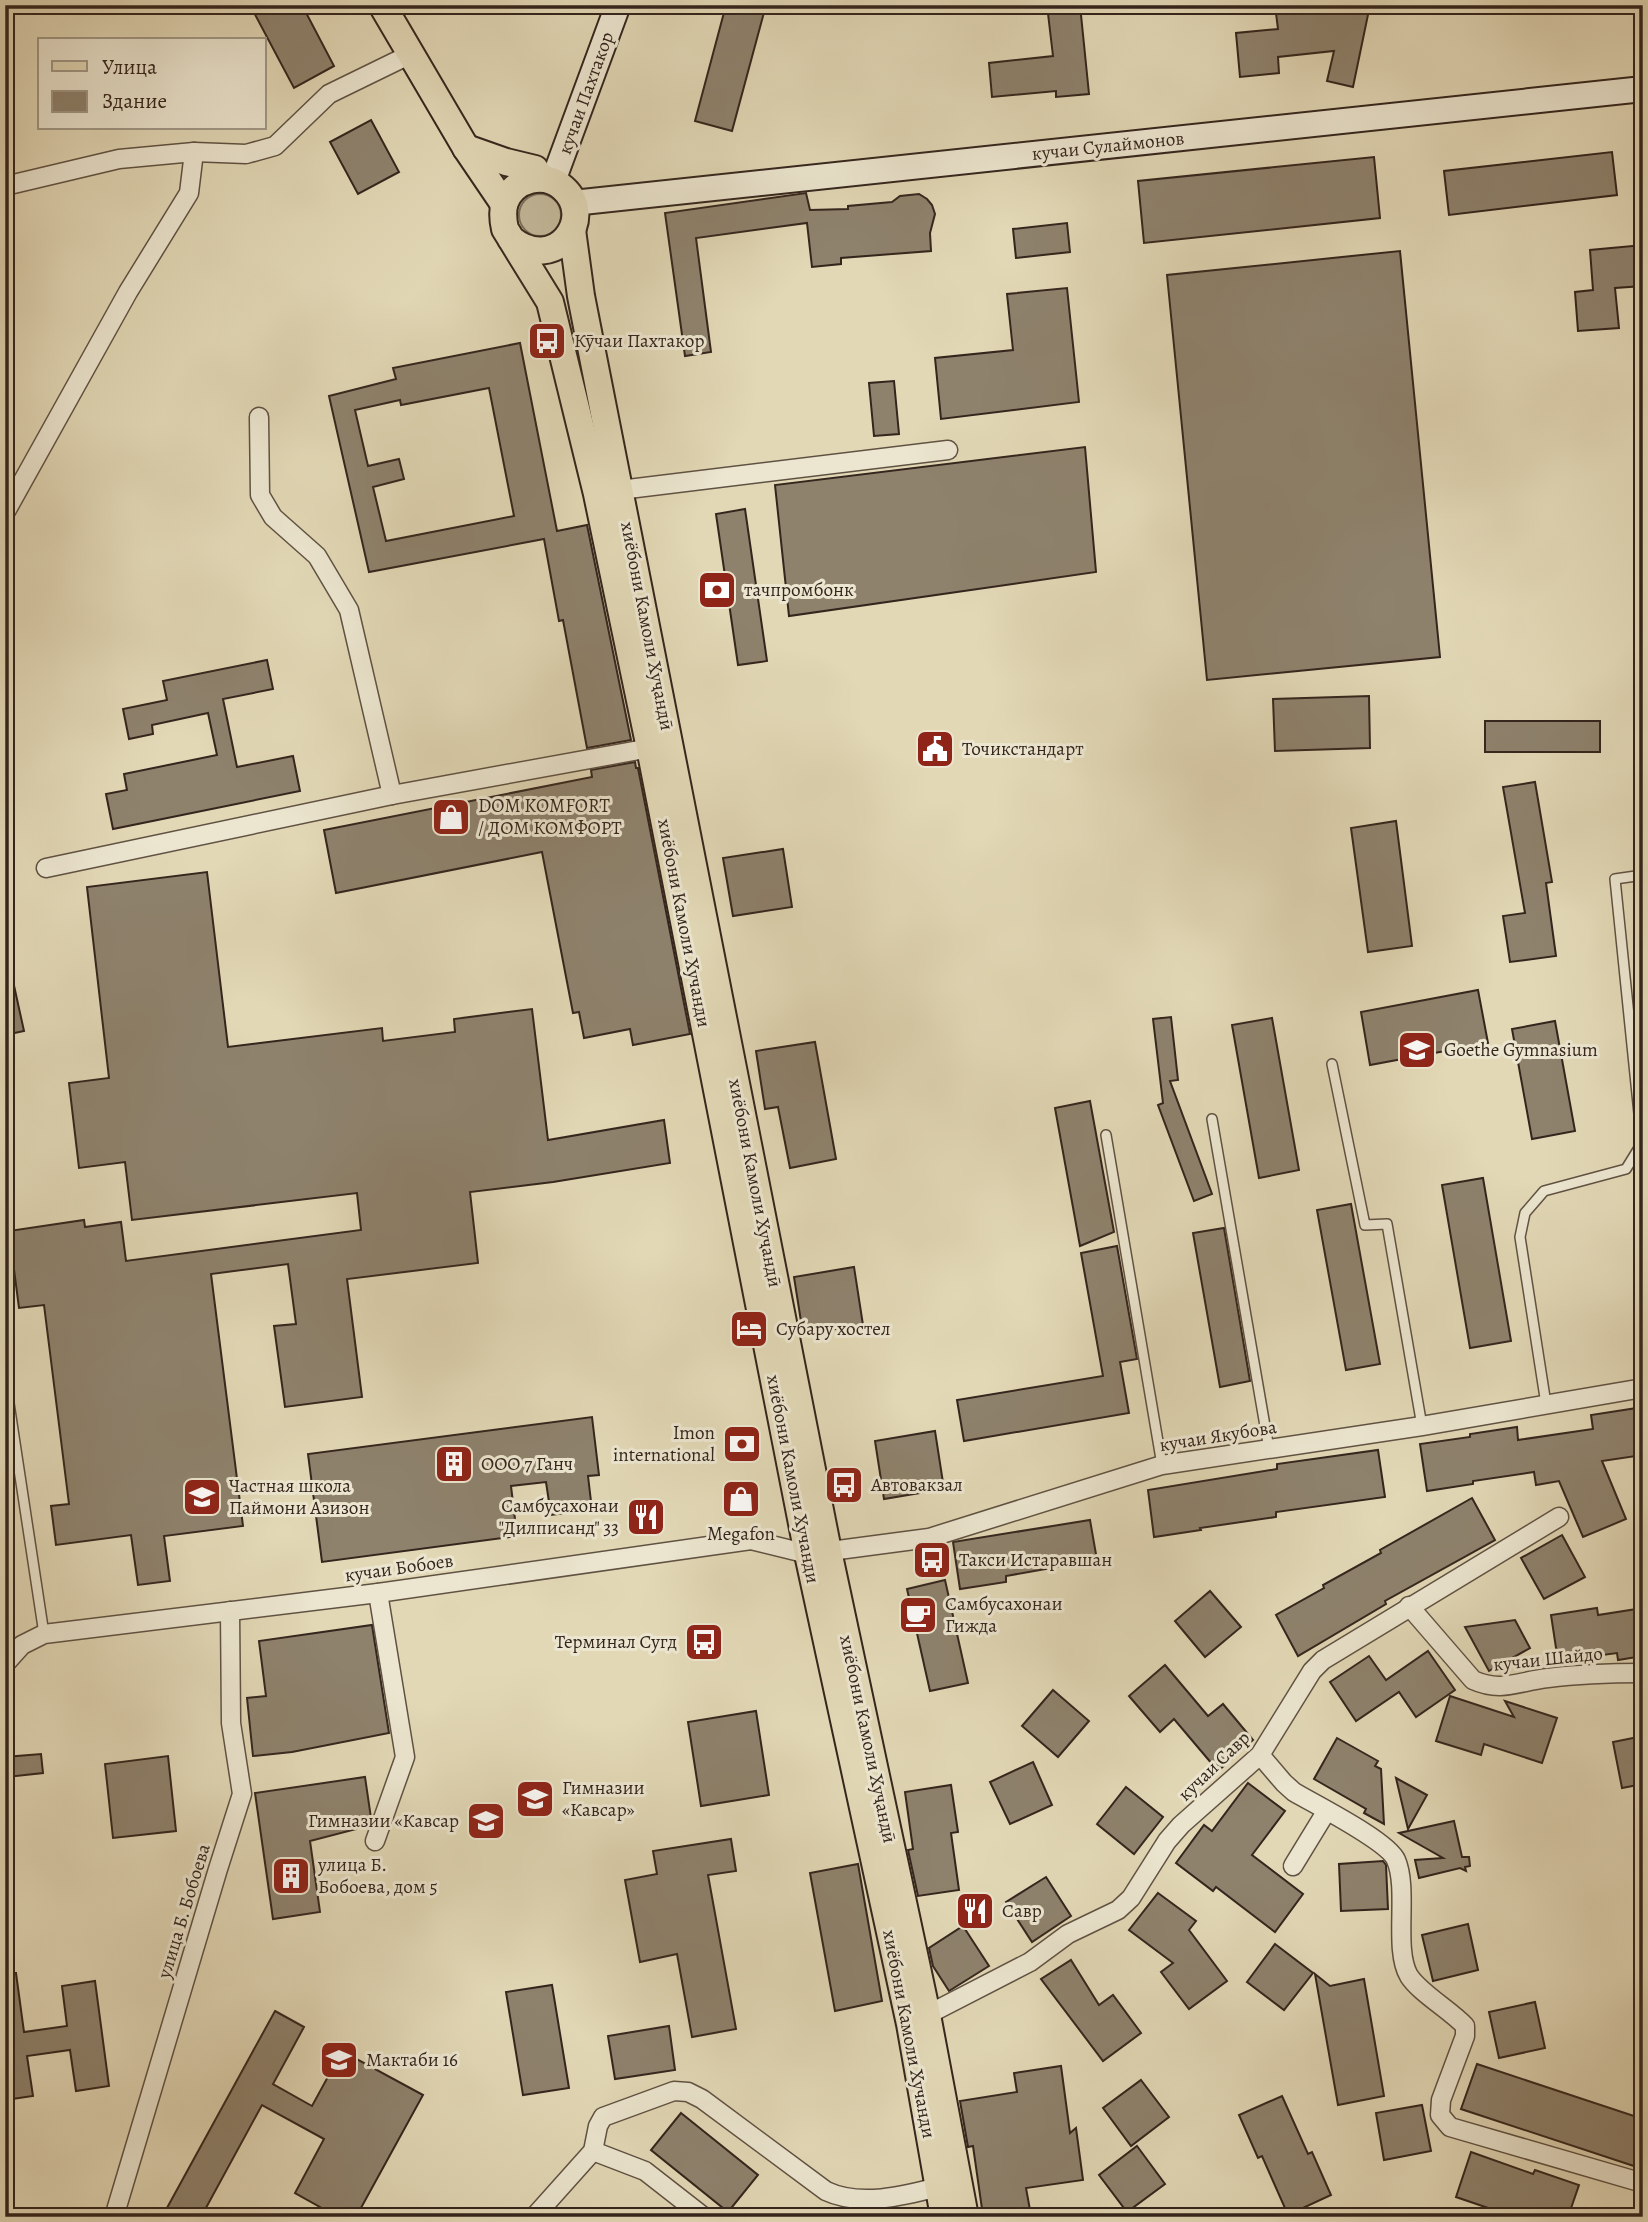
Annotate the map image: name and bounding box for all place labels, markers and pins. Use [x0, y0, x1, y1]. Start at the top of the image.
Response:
bus stop icon: Кӯчаи Пахтакор [526, 320, 568, 362]
place label: Кӯчаи Пахтакор [574, 328, 704, 354]
bank icon: тачпромбонк [696, 569, 738, 611]
place label: тачпромбонк [744, 577, 854, 603]
public building icon: Точикстандарт [914, 728, 956, 770]
place label: Точикстандарт [962, 736, 1084, 762]
place label: DOM KOMFORT / ДОМ КОМФОРТ [478, 793, 622, 841]
shop icon: DOM KOMFORT / ДОМ КОМФОРТ [430, 796, 472, 838]
school or university icon: Goethe Gymnasium [1396, 1029, 1438, 1071]
place label: Goethe Gymnasium [1444, 1037, 1598, 1063]
hotel icon: Субару хостел [728, 1308, 770, 1350]
place label: Субару хостел [776, 1316, 890, 1342]
place label: Imon international [613, 1420, 715, 1468]
bank icon: Imon international [721, 1423, 763, 1465]
building icon: ООО 7 Ганч [433, 1443, 475, 1485]
place label: ООО 7 Ганч [481, 1451, 573, 1477]
bus stop icon: Автовакзал [823, 1464, 865, 1506]
place label: Автовакзал [870, 1472, 963, 1498]
place label: Частная школа Паймони Азизон [229, 1473, 370, 1521]
school or university icon: Частная школа Паймони Азизон [181, 1476, 223, 1518]
shop icon: Megafon [720, 1478, 762, 1520]
place label: Самбусахонаи "Дилписанд" 33 [499, 1493, 619, 1541]
restaurant icon: Самбусахонаи "Дилписанд" 33 [625, 1496, 667, 1538]
place label: Megafon [707, 1521, 775, 1547]
bus stop icon: Такси Истаравшан [911, 1539, 953, 1581]
place label: Такси Истаравшан [959, 1547, 1112, 1573]
place label: Самбусахонаи Гижда [945, 1591, 1063, 1639]
cafe icon: Самбусахонаи Гижда [897, 1594, 939, 1636]
bus stop icon: Терминал Сугд [683, 1621, 725, 1663]
place label: Терминал Сугд [555, 1629, 677, 1655]
place label: Гимназии «Кавсар» [562, 1775, 645, 1823]
school or university icon: Гимназии «Кавсар» [514, 1778, 556, 1820]
school or university icon: Гимназии «Кавсар [465, 1800, 507, 1842]
place label: Гимназии «Кавсар [308, 1808, 459, 1834]
place label: улица Б. Бобоева, дом 5 [317, 1852, 438, 1900]
building icon: улица Б. Бобоева, дом 5 [270, 1855, 312, 1897]
restaurant icon: Савр [954, 1890, 996, 1932]
place label: Савр [1002, 1898, 1042, 1924]
school or university icon: Мактаби 16 [318, 2039, 360, 2081]
place label: Мактаби 16 [366, 2047, 458, 2073]

